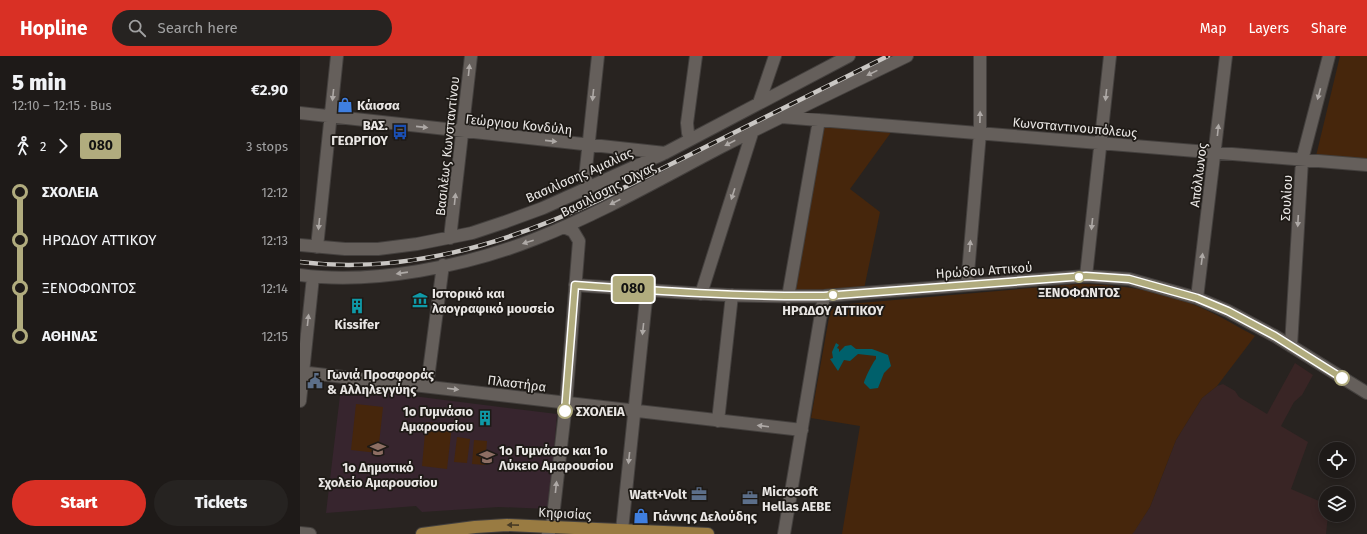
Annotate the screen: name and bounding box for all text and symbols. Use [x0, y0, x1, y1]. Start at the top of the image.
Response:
search box [112, 10, 392, 46]
text: Hopline [20, 17, 88, 40]
icon: search [126, 17, 148, 39]
text: Search here [158, 19, 238, 37]
text: Map [1200, 20, 1226, 37]
text: Layers [1248, 20, 1289, 37]
text: Share [1311, 20, 1347, 37]
one-way arrow [466, 64, 472, 76]
text: 5 min [12, 69, 66, 96]
one-way arrow [866, 70, 878, 76]
street label: Βασιλέως Κωνσταντίνου [433, 75, 462, 217]
text: €2.90 [251, 81, 288, 99]
one-way arrow [1316, 88, 1322, 100]
one-way arrow [330, 89, 336, 101]
one-way arrow [590, 89, 597, 101]
one-way arrow [1103, 89, 1109, 101]
shop icon: Κάισσα [336, 96, 354, 114]
text: 12:10 – 12:15 · Bus [12, 98, 112, 113]
place label: Κάισσα [357, 98, 400, 113]
one-way arrow [977, 110, 983, 123]
street label: Γεώργιου Κονδύλη [465, 111, 573, 138]
street label: Κωνσταντινουπόλεως [1012, 115, 1138, 140]
place label: ΒΑΣ. ΓΕΩΡΓΙΟΥ [331, 118, 388, 148]
bus stop icon: ΒΑΣ. ΓΕΩΡΓΙΟΥ [391, 123, 409, 141]
one-way arrow [416, 124, 428, 130]
one-way arrow [1215, 124, 1221, 137]
icon: walk [12, 135, 34, 157]
icon: forward [52, 135, 74, 157]
text: 080 [88, 137, 113, 154]
one-way arrow [545, 138, 557, 144]
text: 2 [40, 139, 46, 154]
text: 3 stops [246, 139, 288, 154]
one-way arrow [724, 139, 736, 146]
street label: Απόλλωνος [1187, 142, 1210, 208]
street label: Βασιλίσσης Αμαλίας [523, 145, 635, 206]
street label: Βασιλίσσης Όλγας [558, 159, 658, 220]
street label: Σουλίου [1278, 175, 1295, 221]
text: ΣΧΟΛΕΙΑ [42, 183, 98, 201]
text: 12:12 [261, 185, 288, 200]
one-way arrow [730, 189, 736, 201]
one-way arrow [451, 193, 458, 206]
one-way arrow [609, 199, 620, 205]
one-way arrow [1295, 215, 1302, 227]
one-way arrow [316, 218, 323, 230]
one-way arrow [1089, 218, 1095, 230]
text: ΗΡΩΔΟΥ ΑΤΤΙΚΟΥ [42, 231, 156, 249]
text: 12:13 [261, 233, 288, 248]
one-way arrow [521, 239, 533, 245]
one-way arrow [967, 240, 974, 252]
one-way arrow [1199, 253, 1205, 266]
street label: Ηρώδου Αττικού [935, 260, 1033, 281]
one-way arrow [396, 270, 408, 276]
marker: ΞΕΝΟΦΩΝΤΟΣ [1073, 271, 1085, 283]
line badge: 080 [610, 276, 656, 302]
text: ΞΕΝΟΦΩΝΤΟΣ [42, 279, 136, 297]
text: 080 [621, 280, 645, 297]
text: 12:14 [261, 281, 288, 296]
place label: ΞΕΝΟΦΩΝΤΟΣ [1038, 285, 1120, 300]
place label: Ιστορικό και λαογραφικό μουσείο [432, 286, 555, 316]
marker: ΗΡΩΔΟΥ ΑΤΤΙΚΟΥ [827, 289, 839, 301]
museum icon: Ιστορικό και λαογραφικό μουσείο [411, 291, 429, 309]
building icon: Kissifer [348, 297, 366, 315]
place label: ΗΡΩΔΟΥ ΑΤΤΙΚΟΥ [782, 303, 884, 318]
one-way arrow [305, 314, 312, 326]
place label: Kissifer [335, 317, 380, 332]
one-way arrow [640, 323, 646, 335]
text: ΑΘΗΝΑΣ [42, 327, 97, 345]
text: 12:15 [261, 329, 288, 344]
place label: Γωνιά Προσφοράς & Αλληλεγγύης [327, 367, 435, 397]
unlabelled marker [1334, 370, 1350, 386]
public building icon: Γωνιά Προσφοράς & Αλληλεγγύης [306, 372, 324, 390]
street label: Πλαστήρα [487, 372, 547, 395]
one-way arrow [447, 386, 459, 392]
marker: ΣΧΟΛΕΙΑ [557, 403, 573, 419]
place label: 1ο Γυμνάσιο Αμαρουσίου [400, 404, 473, 434]
place label: ΣΧΟΛΕΙΑ [576, 404, 625, 419]
building icon: 1ο Γυμνάσιο Αμαρουσίου [476, 409, 494, 427]
one-way arrow [757, 423, 769, 429]
school or university icon: 1ο Δημοτικό Σχολείο Αμαρουσίου [369, 440, 387, 458]
map controls [1319, 442, 1355, 522]
button: locate [1319, 442, 1355, 478]
place label: 1ο Γυμνάσιο και 1ο Λύκειο Αμαρουσίου [498, 443, 614, 473]
school or university icon: 1ο Γυμνάσιο και 1ο Λύκειο Αμαρουσίου [478, 448, 496, 466]
one-way arrow [626, 452, 633, 465]
place label: 1ο Δημοτικό Σχολείο Αμαρουσίου [318, 460, 438, 490]
button: Start [12, 480, 146, 526]
button: Tickets [154, 480, 288, 526]
one-way arrow [553, 481, 559, 493]
place label: Microsoft Hellas AEBE [762, 484, 831, 514]
office icon: Watt+Volt [690, 485, 708, 503]
button: layers [1319, 486, 1355, 522]
place label: Watt+Volt [630, 487, 688, 502]
office icon: Microsoft Hellas AEBE [741, 489, 759, 507]
street label: Κηφισίας [538, 505, 592, 522]
shop icon: Γιάννης Δελούδης [632, 507, 650, 525]
place label: Γιάννης Δελούδης [653, 509, 758, 524]
one-way arrow [506, 522, 519, 528]

